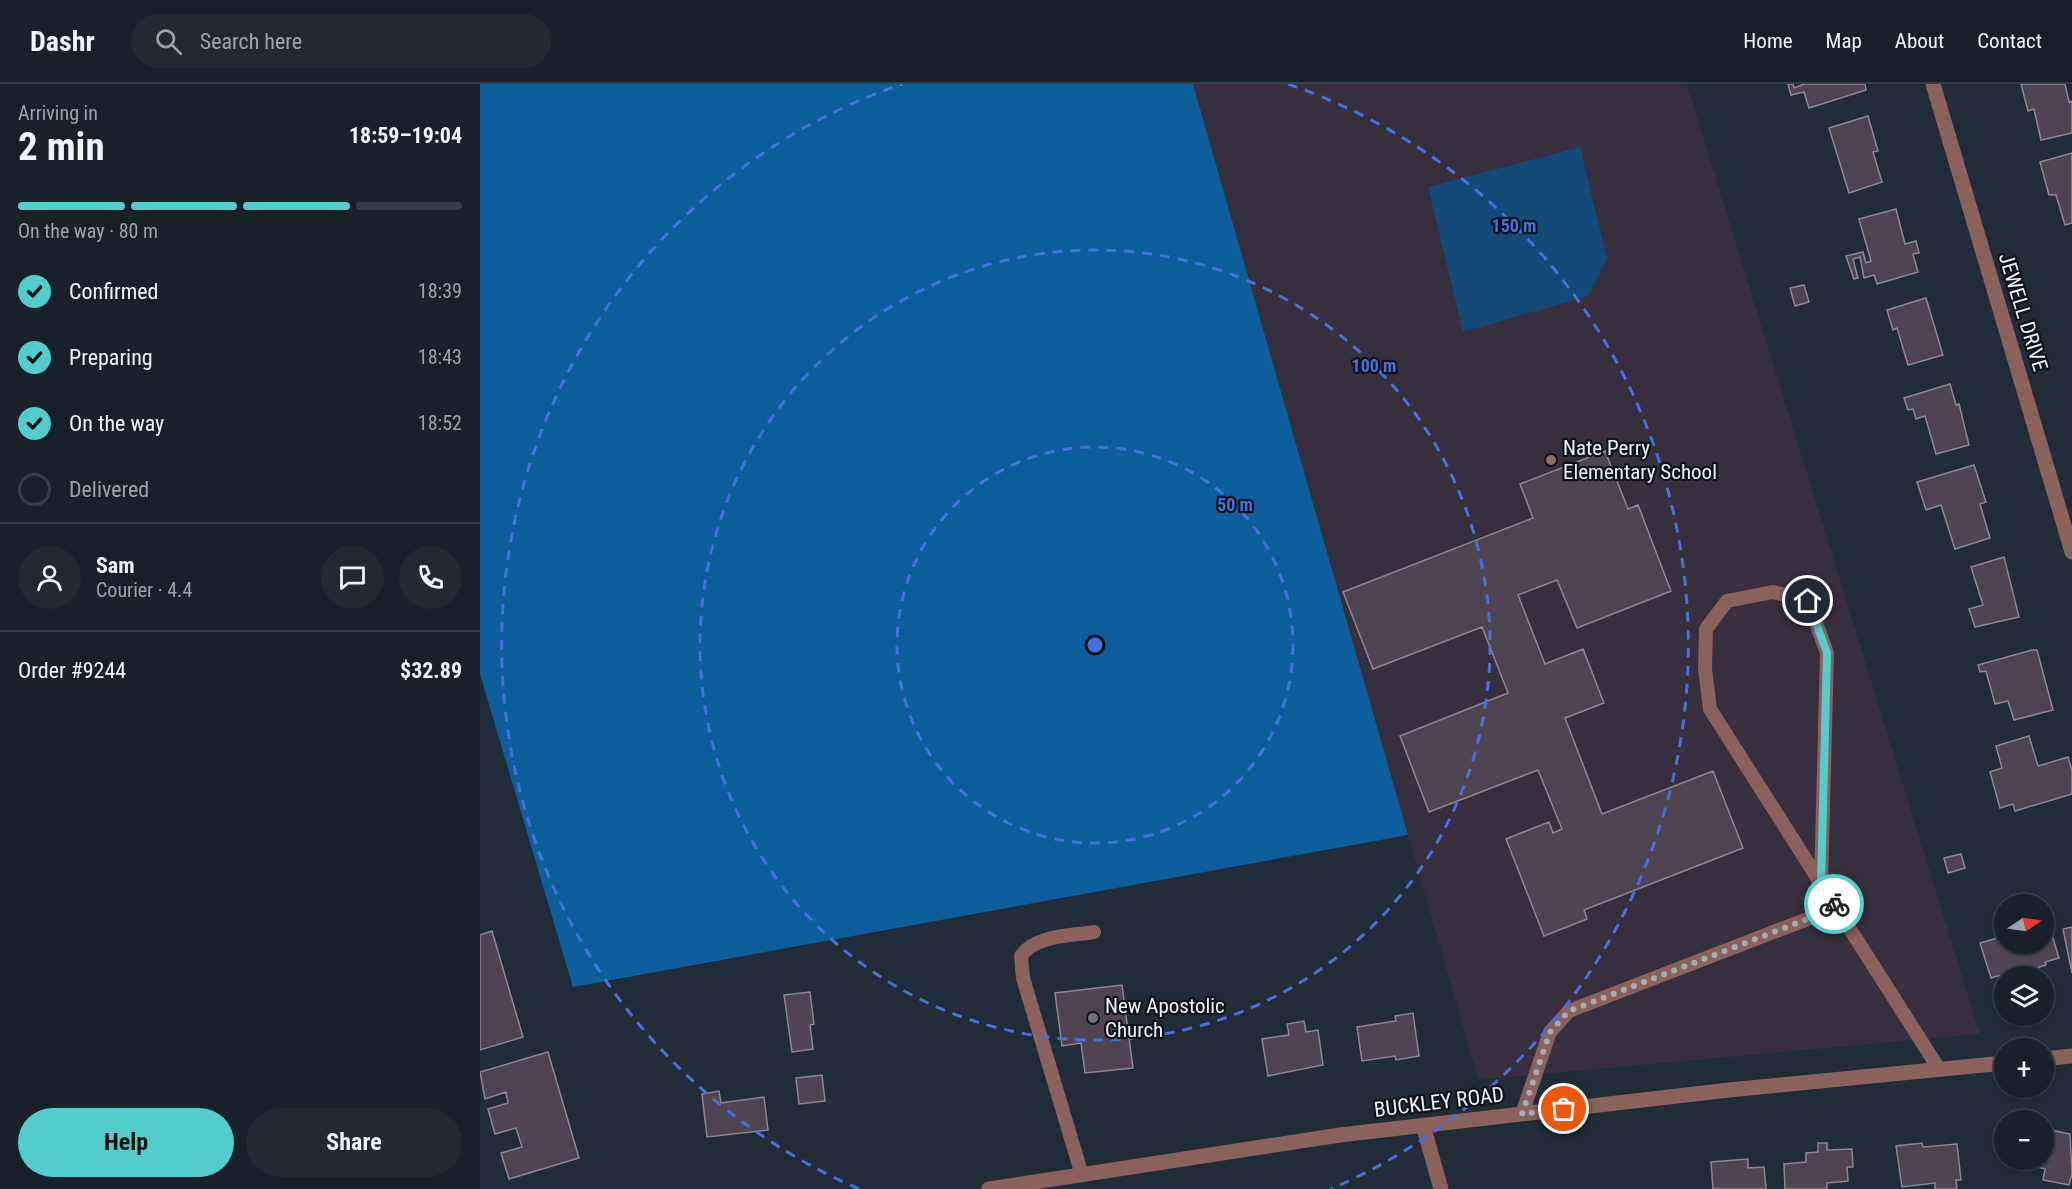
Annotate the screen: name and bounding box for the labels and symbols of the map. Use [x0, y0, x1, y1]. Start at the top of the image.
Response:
text: 150 m [1492, 215, 1536, 236]
street label: JEWELL DRIVE [1994, 250, 2052, 374]
text: 100 m [1352, 355, 1396, 376]
place label: Nate Perry Elementary School [1563, 436, 1717, 484]
marker: Nate Perry Elementary School [1544, 453, 1558, 467]
text: 50 m [1217, 494, 1253, 515]
pin [1782, 575, 1833, 626]
centre of rings [1085, 635, 1105, 655]
courier [1804, 874, 1864, 934]
north arrow [1994, 894, 2054, 954]
place label: New Apostolic Church [1105, 994, 1225, 1042]
marker: New Apostolic Church [1086, 1011, 1100, 1025]
street label: BUCKLEY ROAD [1373, 1082, 1505, 1122]
pin [1538, 1083, 1589, 1134]

